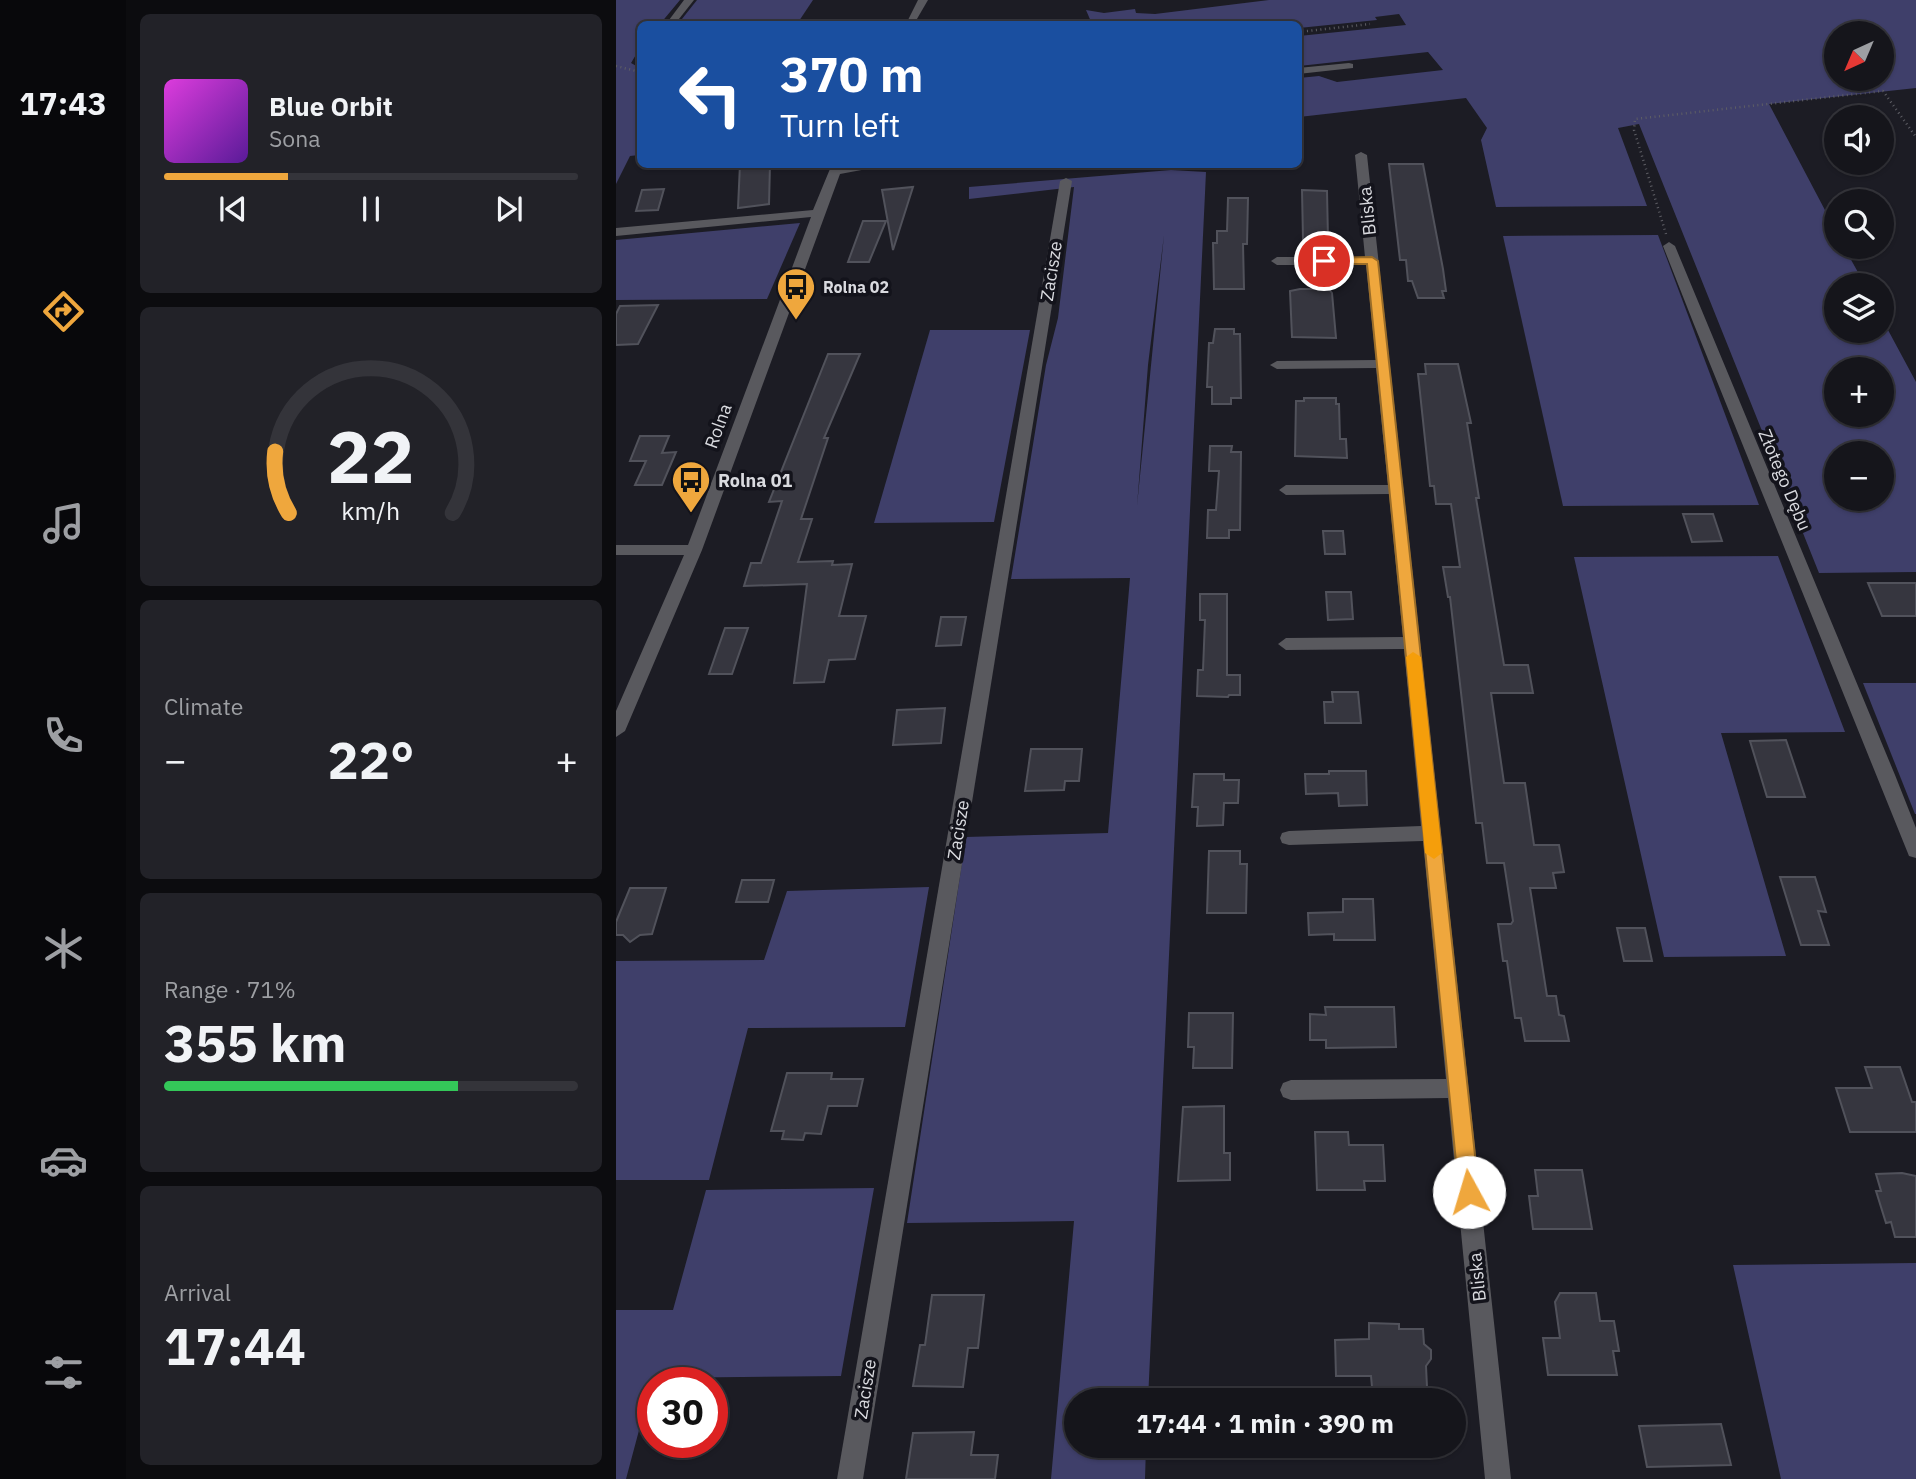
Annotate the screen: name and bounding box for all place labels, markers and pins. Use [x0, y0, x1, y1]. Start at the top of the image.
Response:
pin [1294, 231, 1354, 291]
bus stop icon: Rolna 02 [775, 266, 817, 321]
place label: Rolna 02 [823, 277, 889, 297]
bus stop icon: Rolna 01 [670, 459, 712, 514]
place label: Rolna 01 [718, 469, 792, 492]

